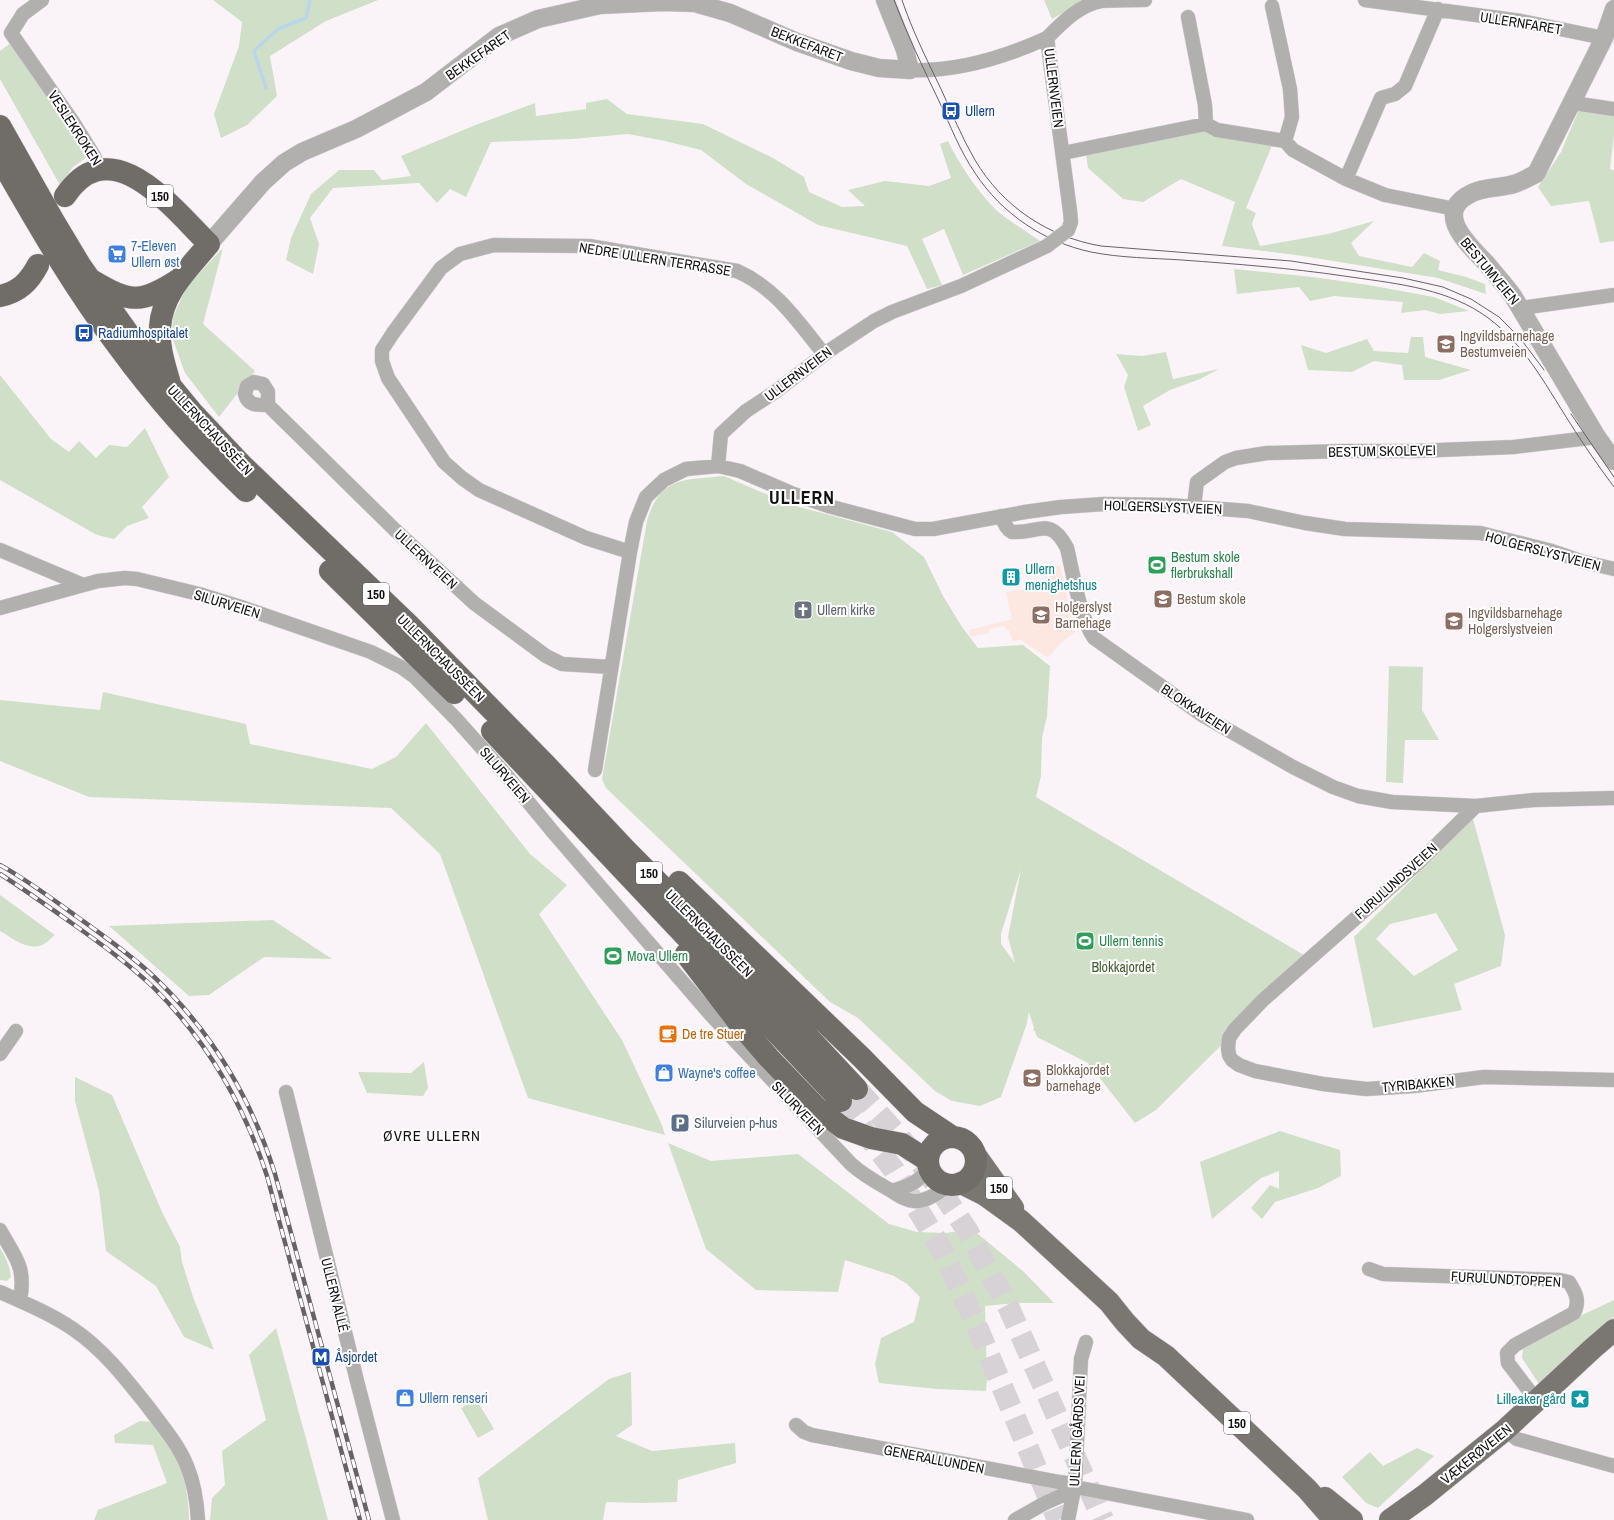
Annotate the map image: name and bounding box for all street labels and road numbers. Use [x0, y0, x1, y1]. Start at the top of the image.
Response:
street label: ULLERNFARET [1479, 8, 1563, 38]
street label: BEKKEFARET [769, 22, 845, 66]
street label: BEKKEFARET [442, 26, 514, 84]
street label: ULLERNVEIEN [1040, 47, 1068, 129]
street label: VESLEKROKEN [44, 87, 106, 169]
road number: 150 [147, 185, 173, 207]
street label: BESTUMVEIEN [1457, 234, 1523, 308]
street label: NEDRE ULLERN TERRASSE [578, 238, 732, 280]
street label: ULLERNVEIEN [761, 343, 835, 405]
street label: ULLERNCHAUSSÉEN [164, 381, 256, 479]
street label: BESTUM SKOLEVEI [1328, 441, 1436, 461]
street label: HOLGERSLYSTVEIEN [1103, 496, 1223, 518]
street label: ULLERNVEIEN [391, 525, 461, 593]
street label: HOLGERSLYSTVEIEN [1483, 527, 1603, 575]
road number: 150 [363, 583, 389, 605]
street label: SILURVEIEN [192, 585, 262, 623]
street label: ULLERNCHAUSSÉEN [393, 610, 489, 706]
street label: BLOKKAVEIEN [1158, 680, 1234, 738]
street label: SILURVEIEN [476, 743, 534, 807]
street label: FURULUNDSVEIEN [1351, 839, 1441, 923]
road number: 150 [636, 862, 662, 884]
street label: ULLERNCHAUSSÉEN [661, 885, 757, 981]
street label: TYRIBAKKEN [1381, 1072, 1455, 1096]
street label: SILURVEIEN [768, 1077, 828, 1139]
road number: 150 [986, 1177, 1012, 1199]
street label: ULLERN ALLÉ [317, 1256, 353, 1334]
street label: FURULUNDTOPPEN [1451, 1267, 1561, 1291]
street label: ULLERN GÅRDS VEI [1065, 1375, 1089, 1487]
road number: 150 [1224, 1412, 1250, 1434]
street label: VÆKERØVEIEN [1437, 1420, 1515, 1488]
street label: GENERALLUNDEN [882, 1440, 986, 1478]

